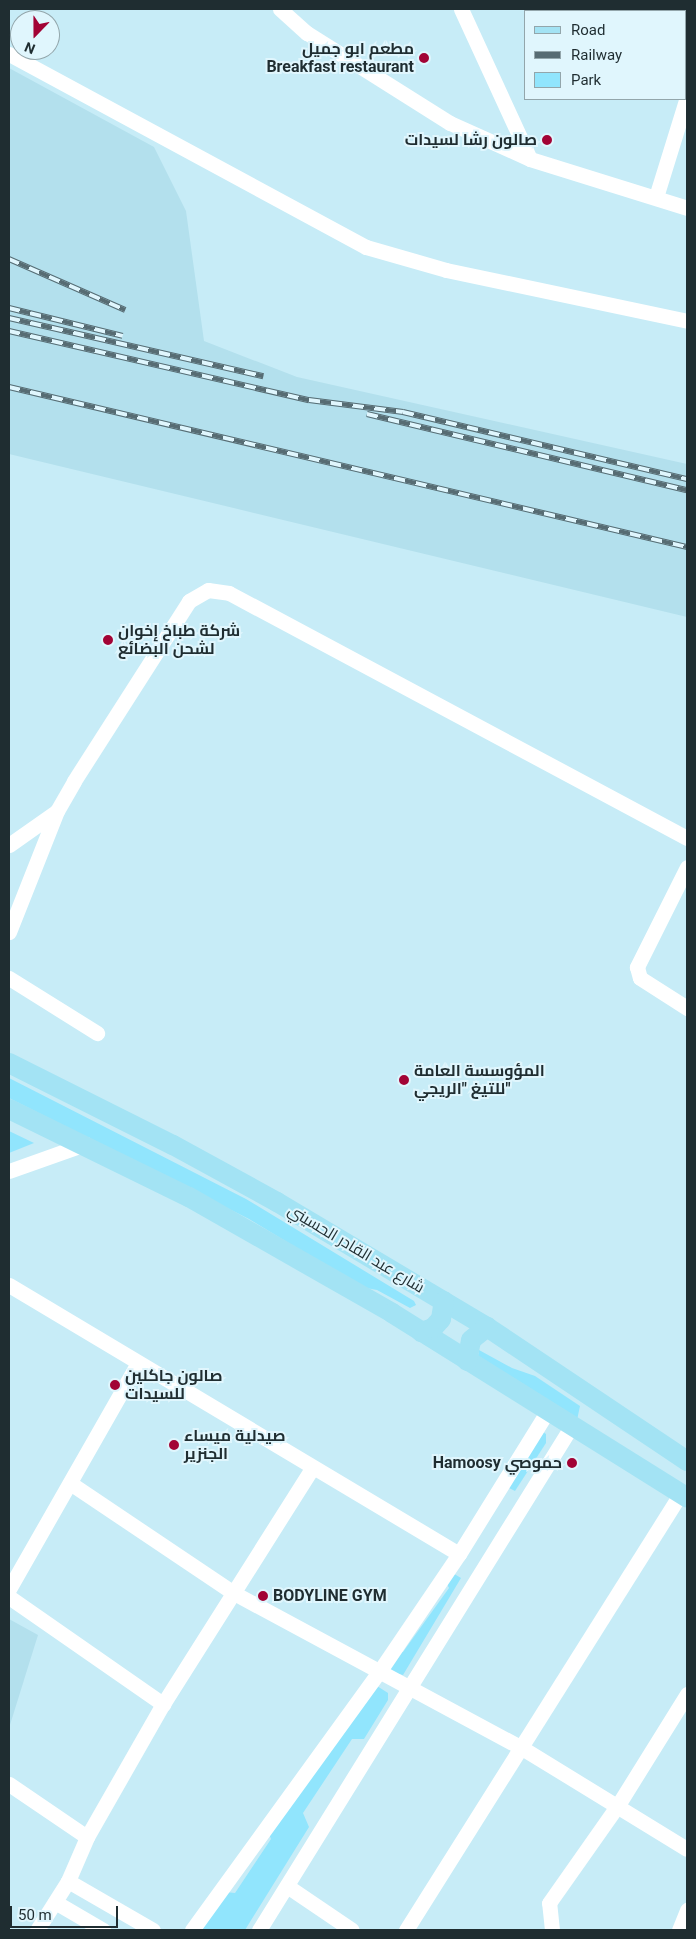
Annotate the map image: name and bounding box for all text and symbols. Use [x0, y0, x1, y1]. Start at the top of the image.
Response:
north arrow [10, 10, 60, 60]
legend [524, 10, 686, 100]
text: Road [571, 21, 605, 39]
text: N [22, 39, 37, 57]
place label: مطعم ابو جميل Breakfast restaurant [266, 39, 414, 77]
text: Railway [571, 46, 622, 64]
marker: مطعم ابو جميل Breakfast restaurant [418, 52, 430, 64]
text: Park [571, 71, 601, 89]
place label: صالون رشا لسيدات [405, 130, 537, 150]
marker: صالون رشا لسيدات [541, 134, 553, 146]
place label: شركة طباخ إخوان لشحن البضائع [118, 621, 240, 659]
marker: شركة طباخ إخوان لشحن البضائع [102, 634, 114, 646]
place label: المؤوسسة العامة للتيغ "الريجي" [414, 1061, 545, 1099]
marker: المؤوسسة العامة للتيغ "الريجي" [398, 1074, 410, 1086]
street label: شارع عبد القادر الحسيني [284, 1201, 428, 1297]
place label: صالون جاكلين للسيدات [125, 1366, 222, 1404]
marker: صالون جاكلين للسيدات [109, 1379, 121, 1391]
place label: صيدلية ميساء الجنزير [184, 1426, 286, 1464]
marker: صيدلية ميساء الجنزير [168, 1439, 180, 1451]
place label: Hamoosy حموصي [433, 1453, 562, 1473]
marker: Hamoosy حموصي [566, 1457, 578, 1469]
place label: BODYLINE GYM [273, 1586, 387, 1606]
marker: BODYLINE GYM [257, 1590, 269, 1602]
scale bar [12, 1896, 120, 1928]
text: 50 m [18, 1906, 52, 1924]

